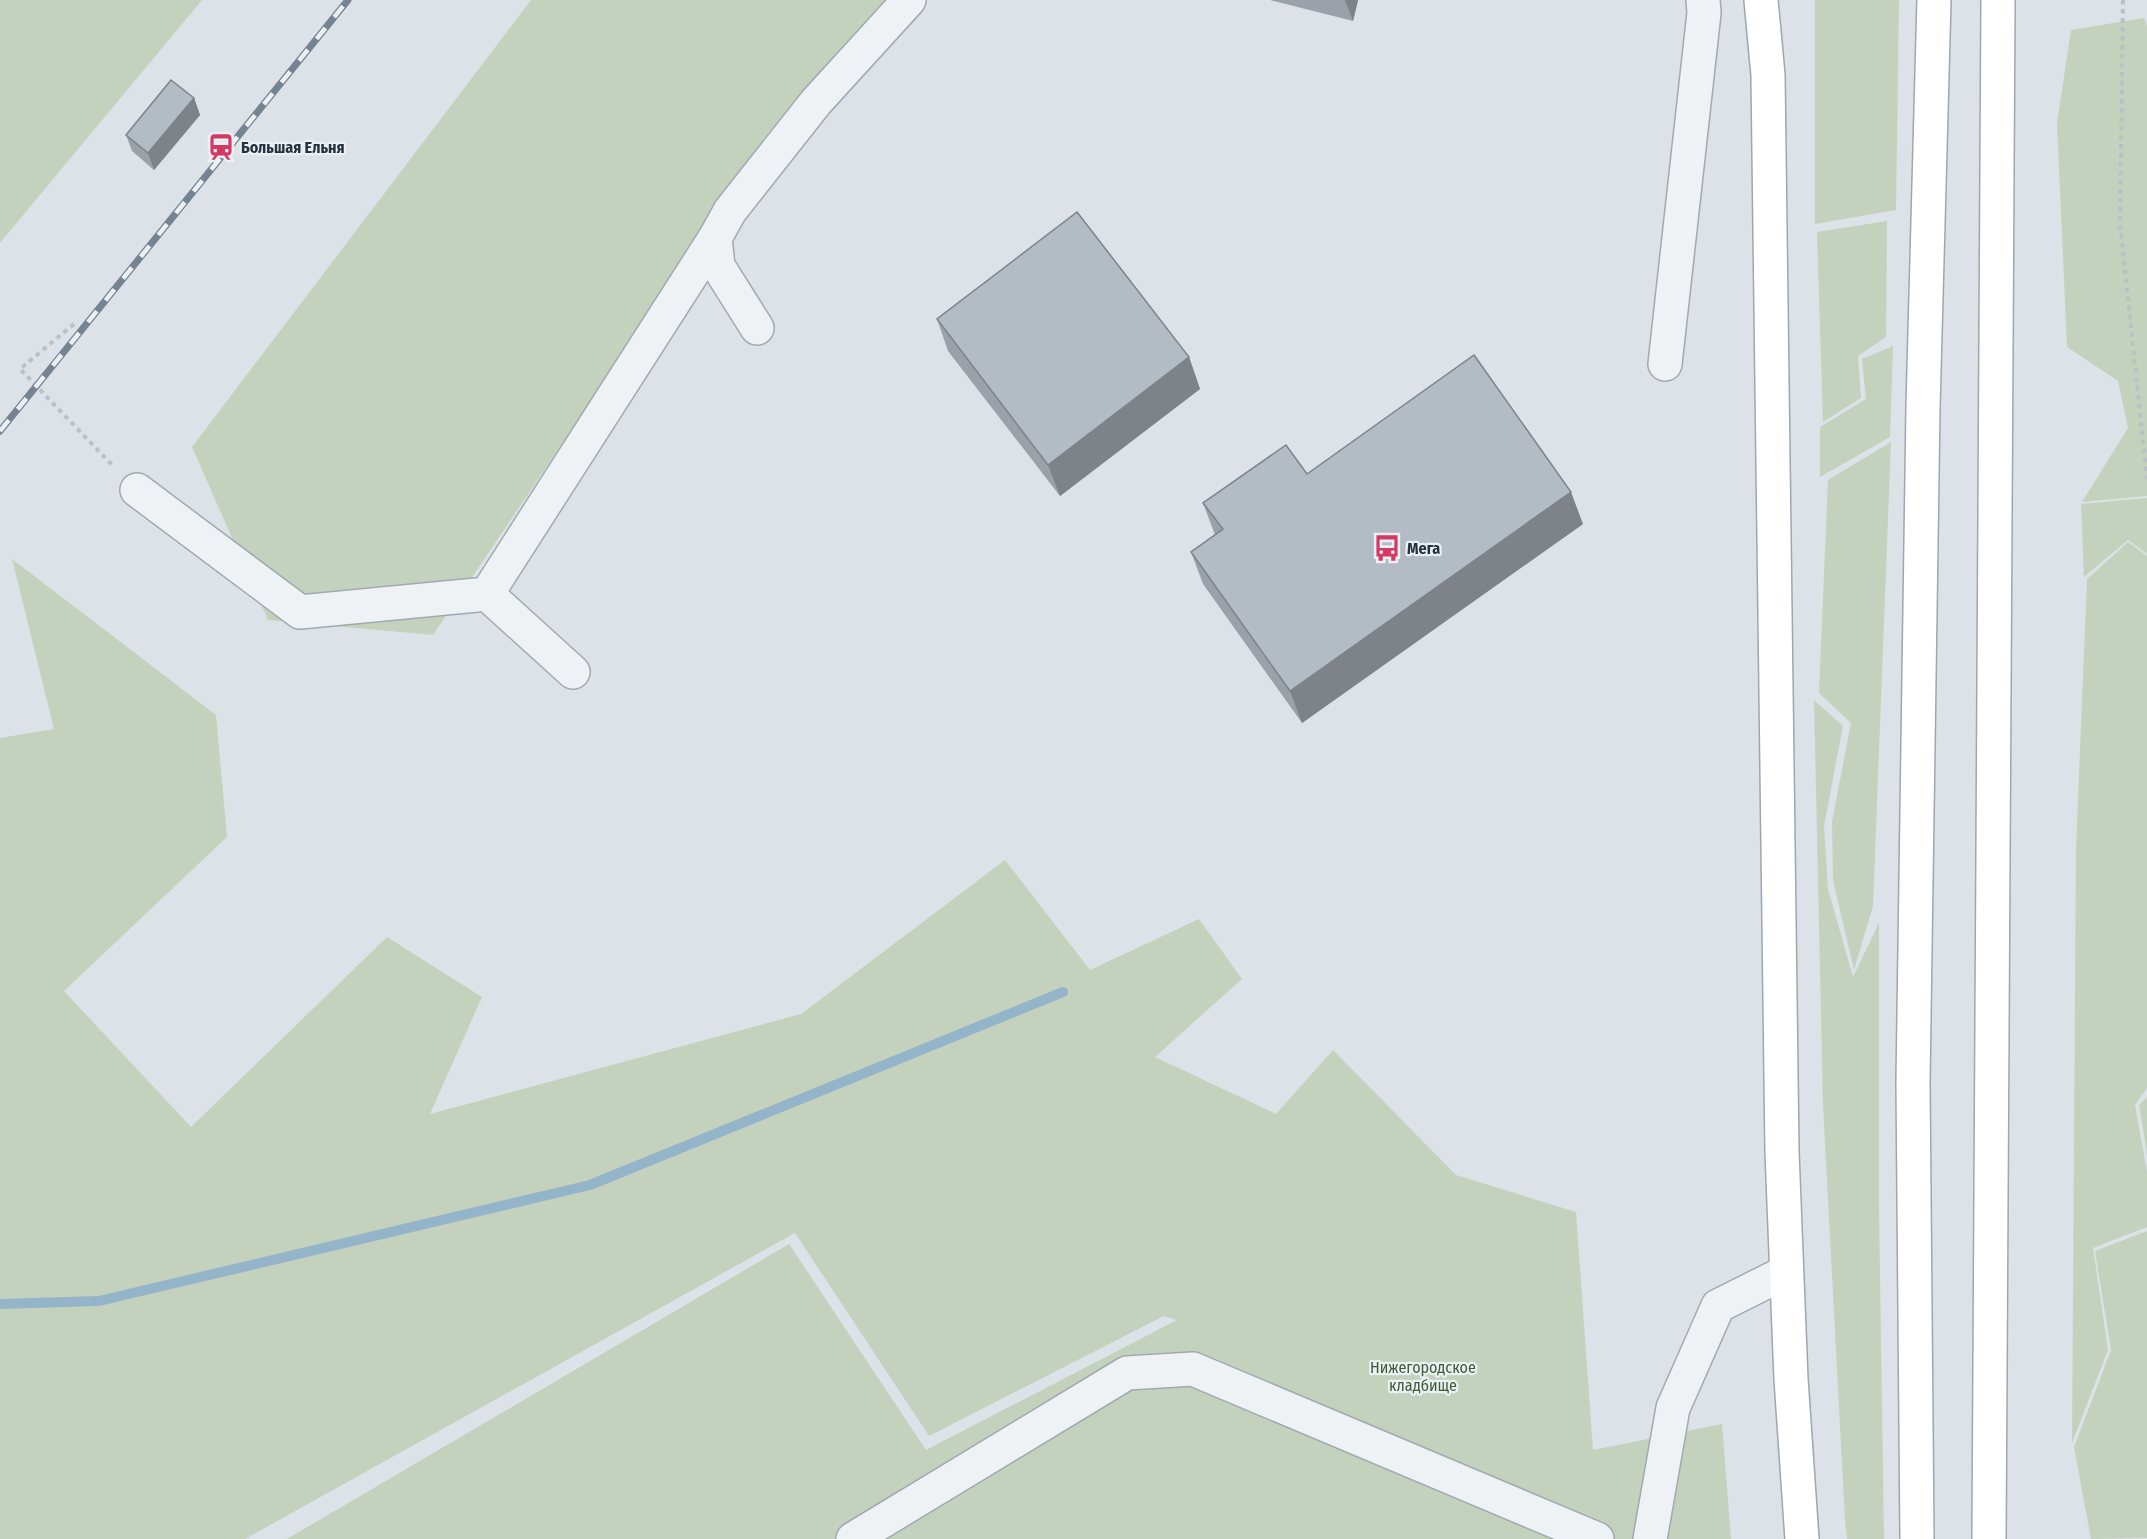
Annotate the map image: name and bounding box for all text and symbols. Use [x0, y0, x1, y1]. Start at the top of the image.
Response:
station icon: Большая Ельня [206, 132, 236, 162]
place label: Большая Ельня [241, 138, 345, 157]
bus stop icon: Мега [1372, 533, 1402, 563]
place label: Мега [1407, 539, 1440, 558]
park label: Нижегородское кладбище [1370, 1358, 1476, 1395]

